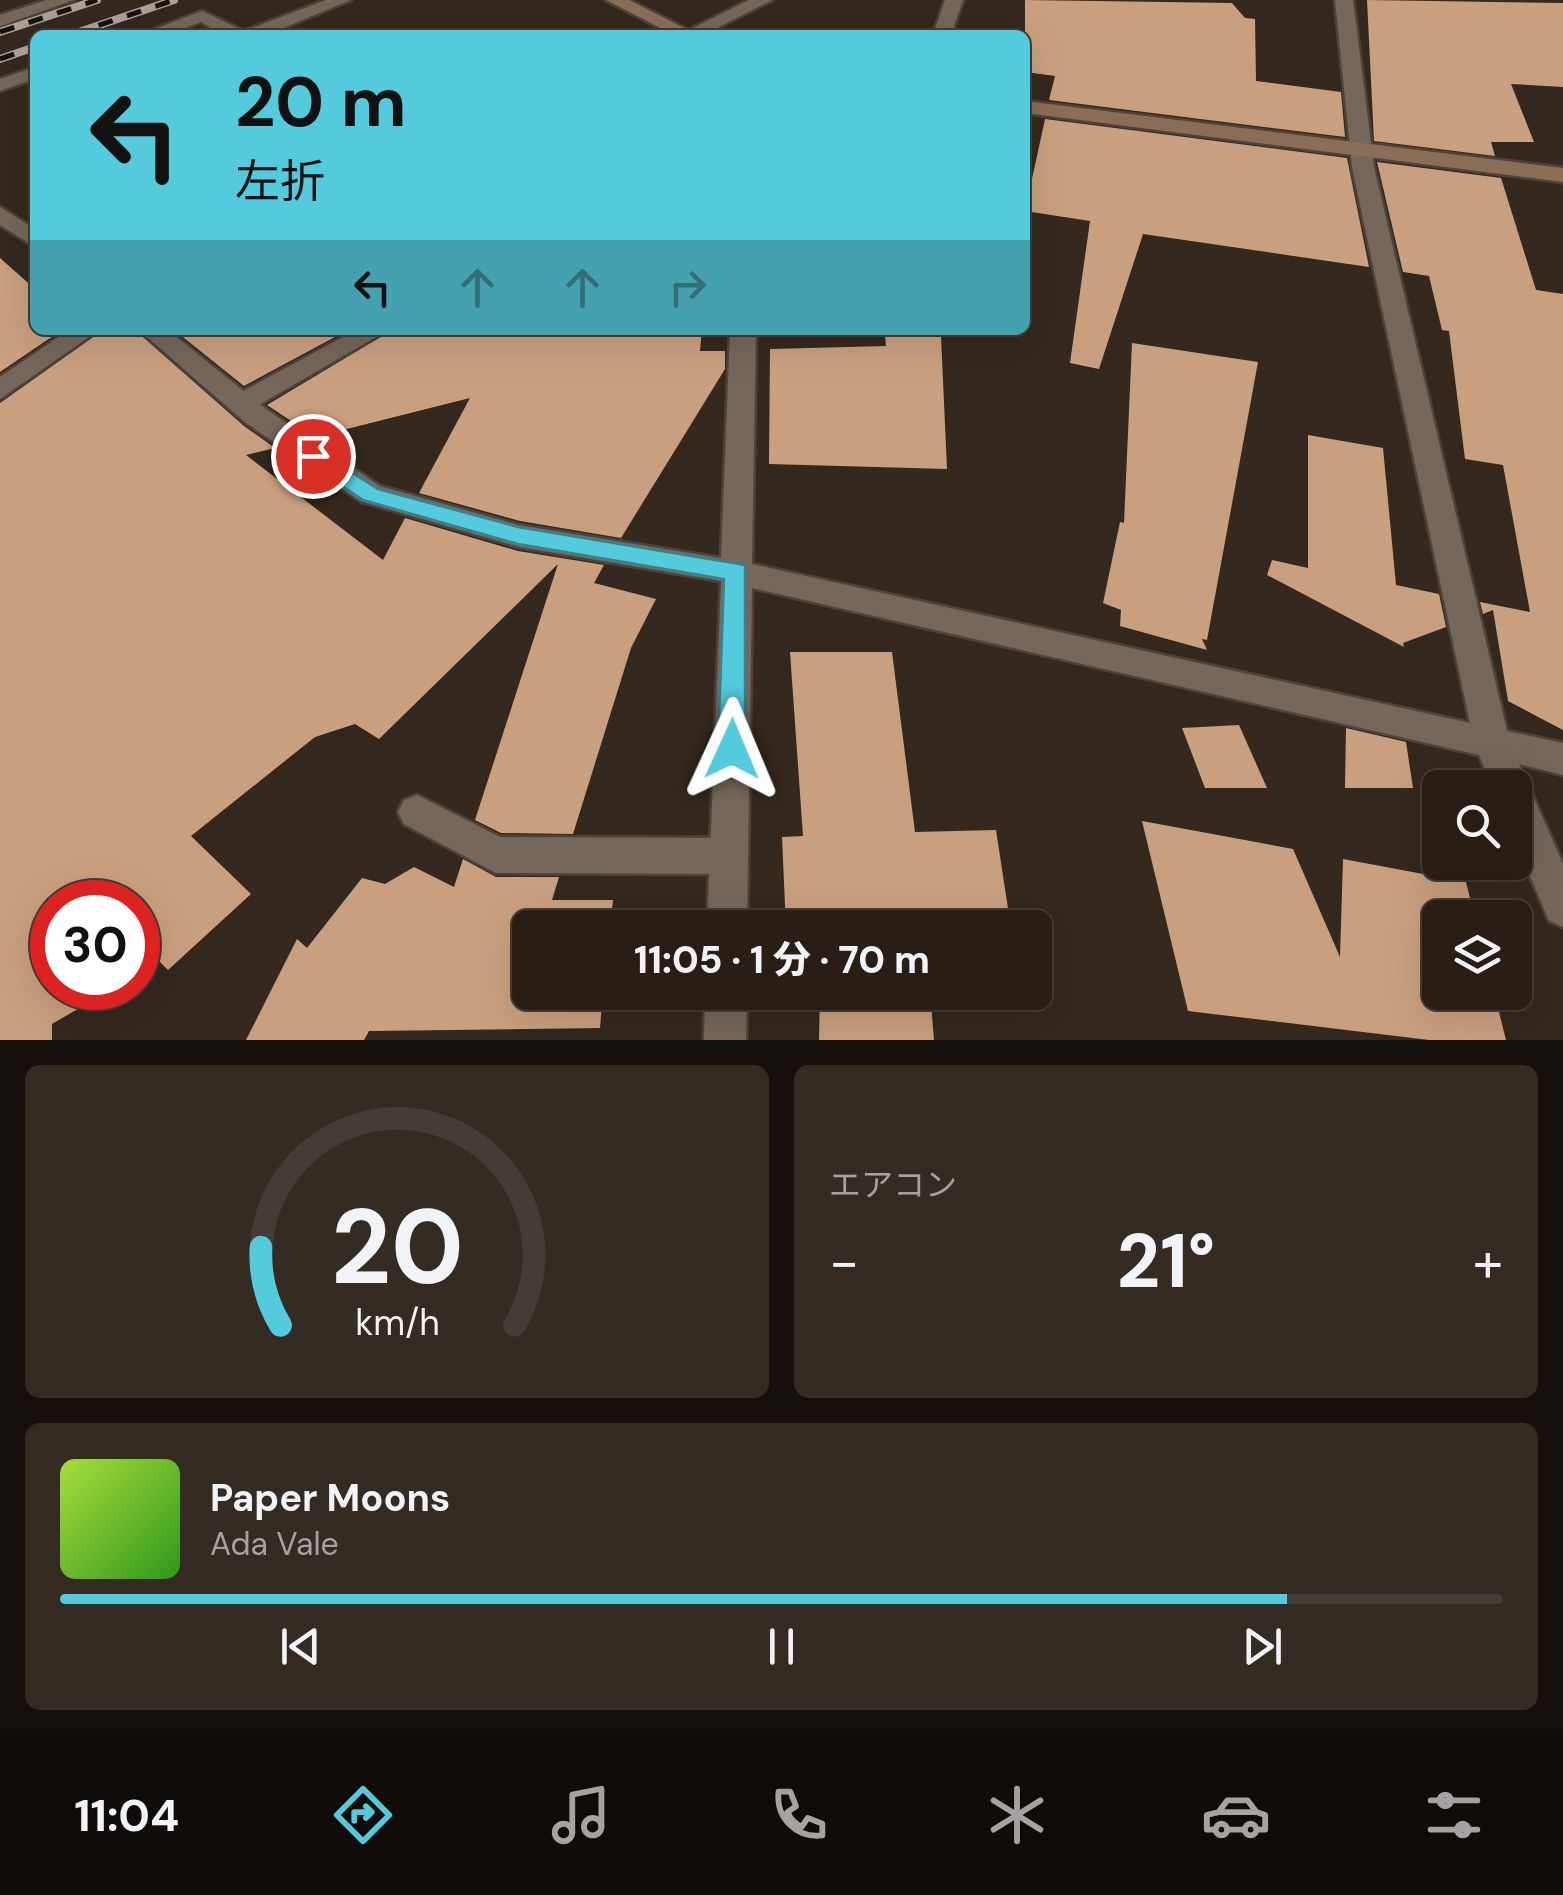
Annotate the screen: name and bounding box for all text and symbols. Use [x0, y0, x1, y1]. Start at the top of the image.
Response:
text: 20 m [235, 57, 407, 148]
icon: left [70, 70, 200, 200]
text: 左折 [235, 152, 325, 211]
icon: left [345, 260, 400, 315]
icon: ahead [450, 260, 505, 315]
icon: ahead [555, 260, 610, 315]
icon: right [660, 260, 715, 315]
pin [271, 414, 356, 499]
icon: arrive [286, 429, 341, 484]
position arrow [680, 697, 784, 801]
map controls [1422, 770, 1532, 1010]
button: search [1422, 770, 1532, 880]
speed limit sign: 30 [30, 880, 160, 1010]
button: layers [1422, 900, 1532, 1010]
text: 11:05 · 1 分 · 70 m [634, 935, 930, 985]
text: エアコン [829, 1164, 957, 1206]
text: 20 [331, 1180, 463, 1315]
text: 21° [1117, 1213, 1215, 1310]
text: − [829, 1226, 859, 1298]
text: + [1473, 1226, 1503, 1298]
text: km/h [355, 1300, 439, 1346]
text: Paper Moons [210, 1473, 450, 1523]
text: Ada Vale [210, 1523, 339, 1565]
icon: previous [273, 1619, 328, 1674]
icon: pause [754, 1619, 809, 1674]
icon: next [1235, 1619, 1290, 1674]
icon: directions [328, 1780, 398, 1850]
icon: music [546, 1780, 616, 1850]
icon: phone [764, 1780, 834, 1850]
icon: climate [982, 1780, 1052, 1850]
icon: car [1201, 1780, 1271, 1850]
icon: filters [1419, 1780, 1489, 1850]
text: 11:04 [74, 1786, 179, 1845]

